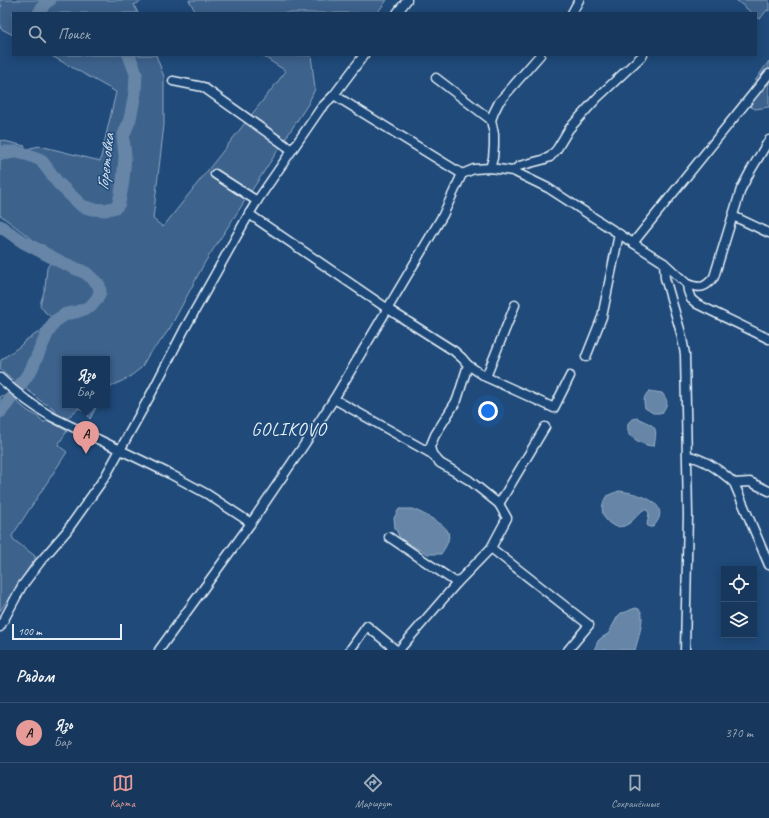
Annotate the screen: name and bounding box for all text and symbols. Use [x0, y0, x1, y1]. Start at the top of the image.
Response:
search box [12, 12, 757, 56]
icon: search [26, 23, 48, 45]
text: Поиск [58, 25, 90, 44]
water label: Горетовка [92, 131, 119, 191]
popup [62, 356, 110, 408]
text: Язь [77, 365, 95, 384]
text: Бар [77, 384, 94, 400]
your location [478, 401, 498, 421]
district label: GOLIKOVO [251, 418, 328, 440]
pin: A [73, 421, 99, 454]
map controls [721, 566, 757, 638]
button: locate [721, 566, 757, 602]
button: layers [721, 602, 757, 638]
scale bar [12, 622, 122, 641]
text: 100 m [18, 624, 42, 638]
text: Рядом [16, 666, 54, 687]
text: Язь [54, 715, 72, 734]
text: A [26, 725, 32, 741]
text: 370 m [725, 725, 753, 741]
text: Бар [54, 734, 71, 750]
tab: Карта [110, 772, 135, 810]
tab: Маршрут [355, 772, 391, 810]
tab: Сохранённые [611, 772, 659, 810]

